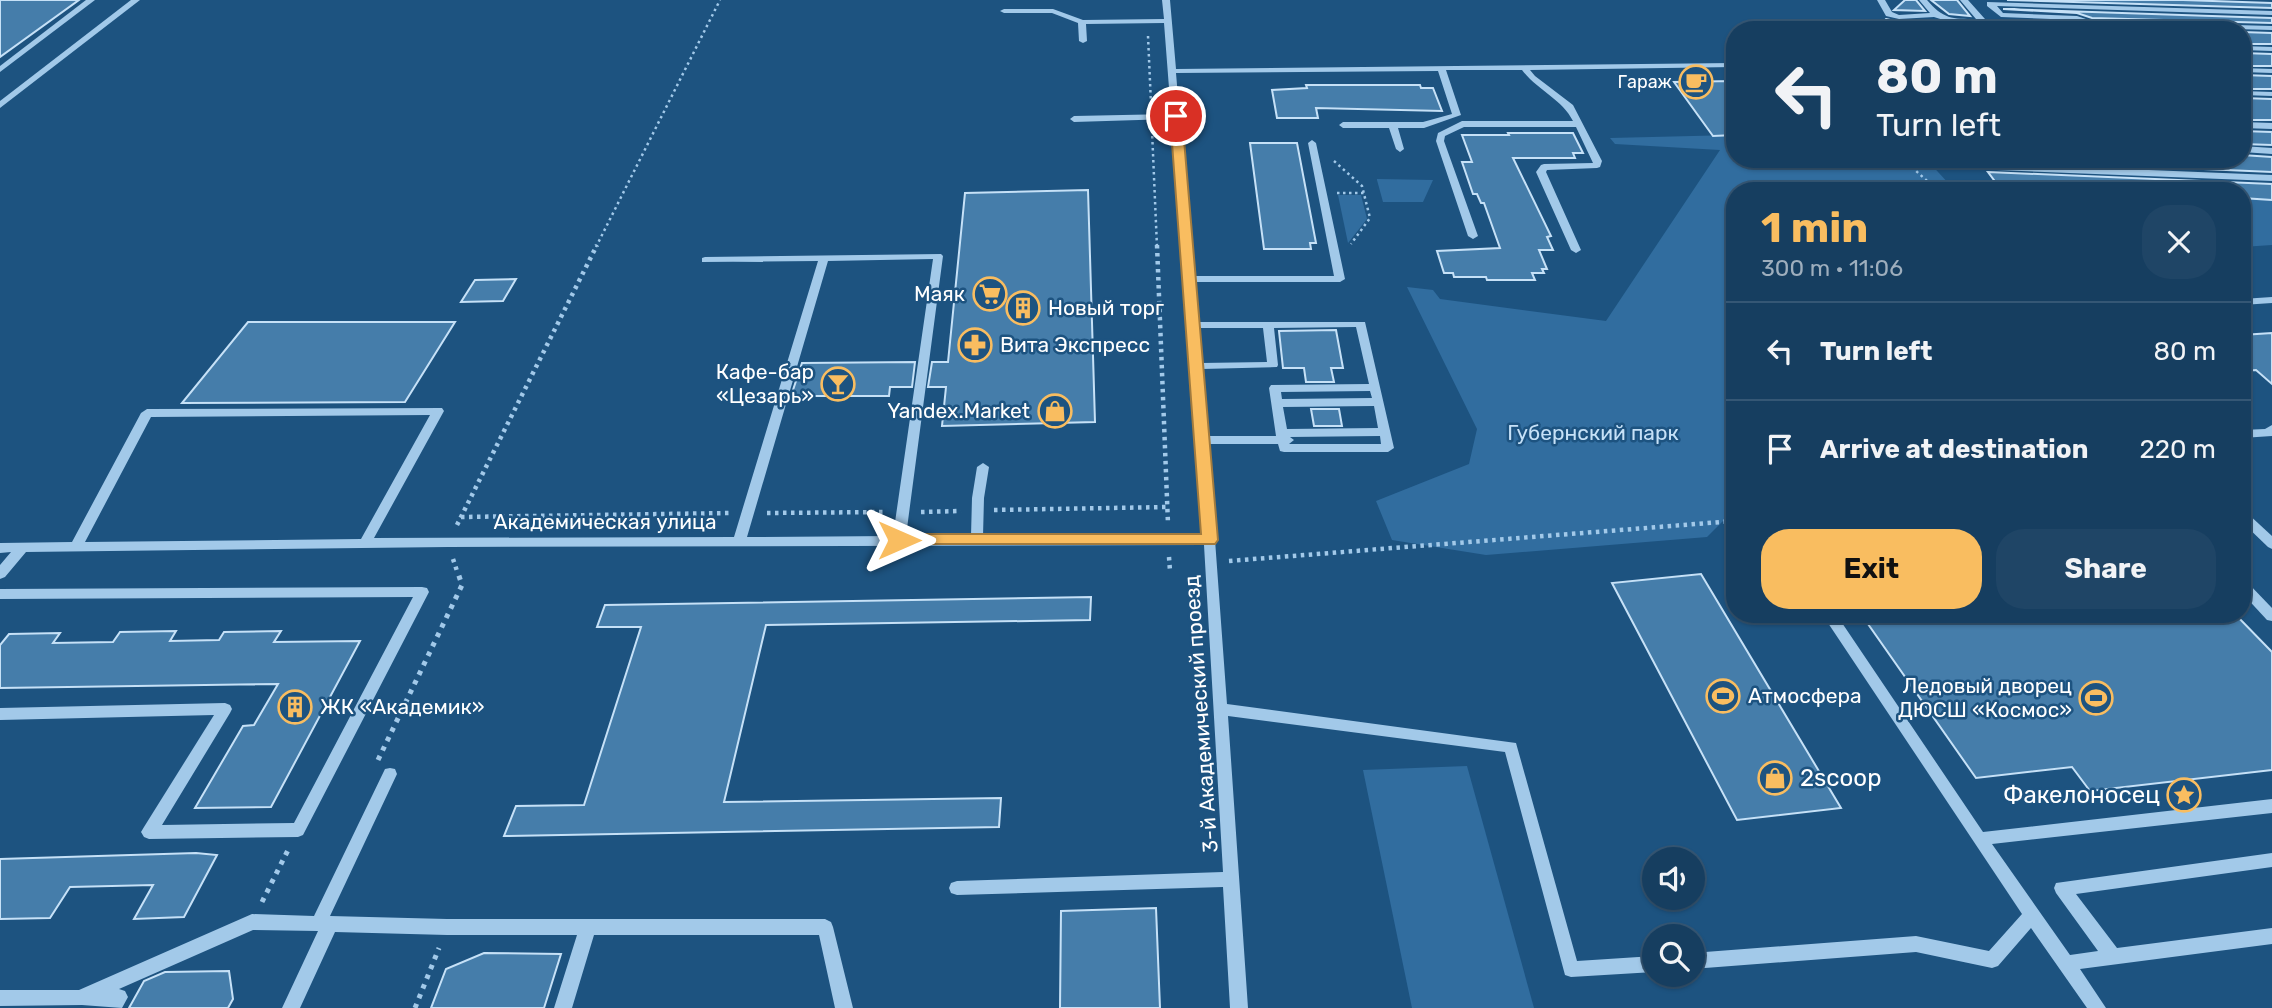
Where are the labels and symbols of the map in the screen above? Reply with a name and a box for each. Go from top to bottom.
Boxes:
cafe icon: Гараж [1677,63,1715,101]
place label: Гараж [1618,71,1672,93]
pin [1146,86,1206,146]
supermarket icon: Маяк [971,275,1009,313]
place label: Маяк [914,281,965,306]
building icon: Новый торг [1004,289,1042,327]
place label: Новый торг [1048,295,1164,320]
pharmacy icon: Вита Экспресс [956,326,994,364]
place label: Вита Экспресс [1000,332,1150,357]
place label: Кафе-бар «Цезарь» [716,359,814,408]
bar icon: Кафе-бар «Цезарь» [819,365,857,403]
shop icon: Yandex.Market [1036,392,1074,430]
place label: Yandex.Market [887,398,1030,423]
park label: Губернский парк [1507,420,1679,445]
position arrow [862,503,936,577]
street label: Академическая улица [493,509,717,534]
street label: 3-й Академический проезд [1178,574,1223,854]
place label: Ледовый дворец ДЮСШ «Космос» [1898,673,2072,722]
sports icon: Атмосфера [1704,677,1742,715]
sports icon: Ледовый дворец ДЮСШ «Космос» [2077,679,2115,717]
place label: Атмосфера [1748,683,1862,708]
building icon: ЖК «Академик» [276,688,314,726]
place label: ЖК «Академик» [320,694,485,719]
shop icon: 2scoop [1756,759,1794,797]
place label: 2scoop [1800,764,1881,792]
place icon: Факелоносец [2165,776,2203,814]
place label: Факелоносец [2003,781,2160,809]

